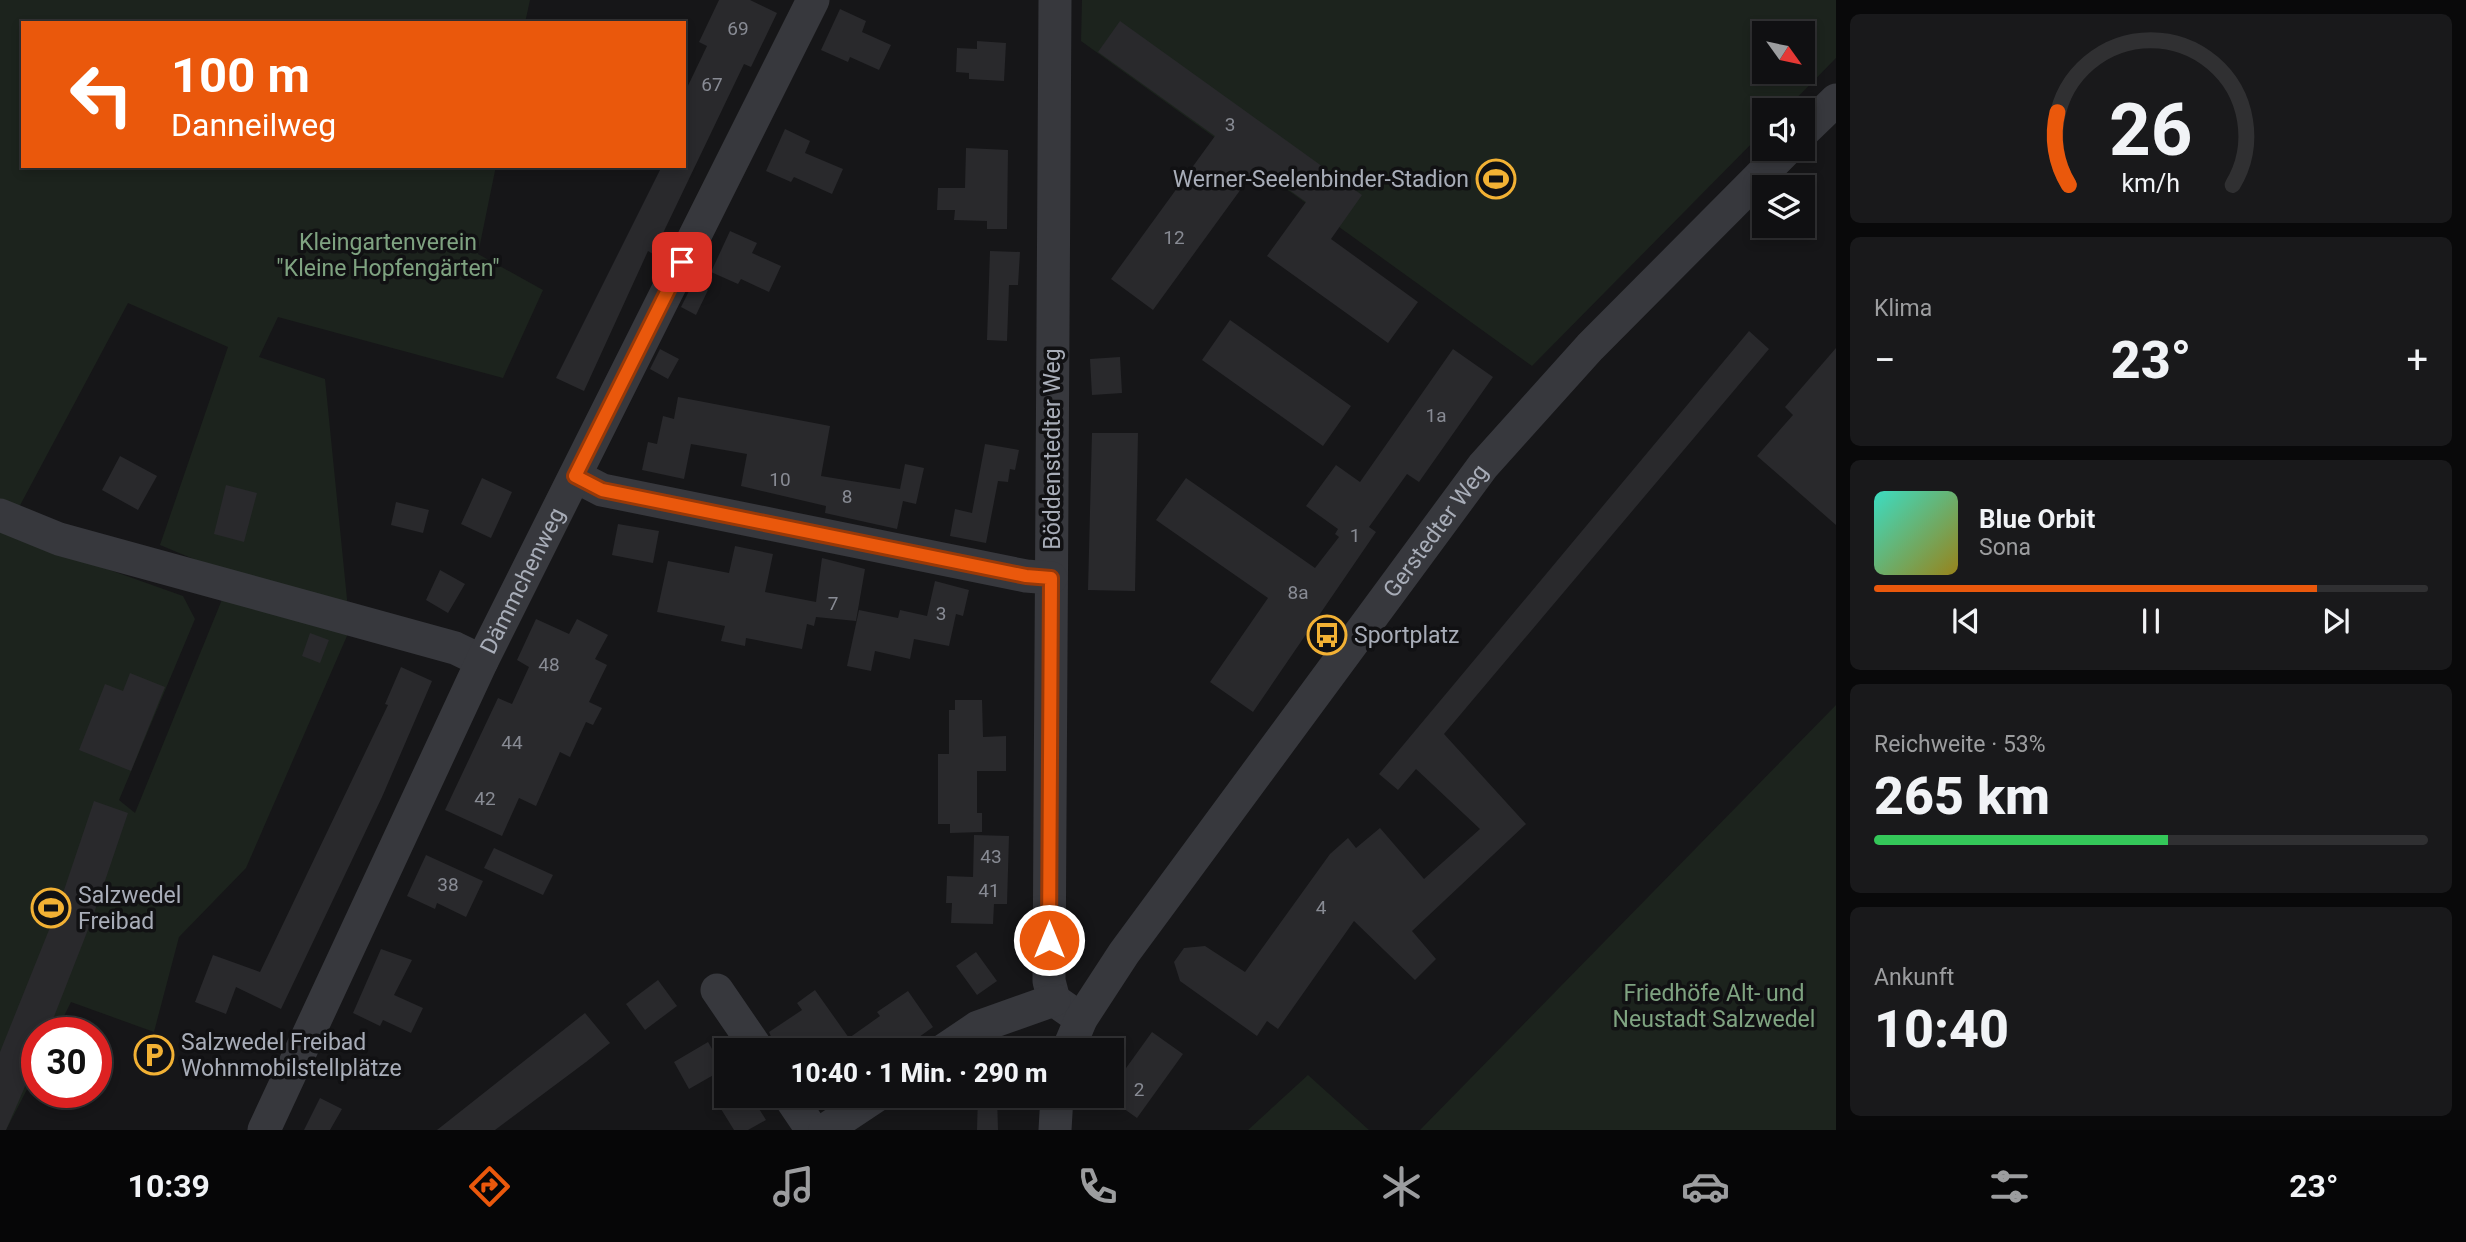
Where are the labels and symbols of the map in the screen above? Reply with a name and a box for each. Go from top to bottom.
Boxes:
house number: 69 [727,17,749,40]
north arrow [1752,21,1815,84]
house number: 67 [701,73,723,96]
house number: 3 [1225,113,1235,136]
sports icon: Werner-Seelenbinder-Stadion [1475,158,1517,200]
place label: Werner-Seelenbinder-Stadion [1173,166,1469,193]
house number: 12 [1163,226,1185,249]
park label: Kleingartenverein "Kleine Hopfengärten" [276,229,500,282]
pin [652,232,712,292]
street label: Böddenstedter Weg [1039,348,1066,550]
house number: 1a [1425,404,1447,427]
street label: Gerstedter Weg [1378,459,1494,603]
house number: 10 [769,468,791,491]
house number: 8 [842,485,852,508]
street label: Dämmchenweg [475,503,571,658]
house number: 1 [1350,524,1360,547]
house number: 8a [1287,581,1309,604]
house number: 7 [828,592,838,615]
house number: 3 [936,602,946,625]
bus stop icon: Sportplatz [1306,614,1348,656]
place label: Sportplatz [1354,622,1460,649]
house number: 48 [538,653,560,676]
house number: 44 [501,731,523,754]
house number: 42 [474,787,496,810]
house number: 43 [980,845,1002,868]
house number: 38 [437,873,459,896]
house number: 41 [978,879,1000,902]
place label: Salzwedel Freibad [78,882,181,935]
sports icon: Salzwedel Freibad [30,887,72,929]
house number: 4 [1316,896,1327,919]
position arrow [1012,903,1086,977]
park label: Friedhöfe Alt- und Neustadt Salzwedel [1613,980,1815,1033]
speed limit sign: 30 [21,1017,112,1108]
place label: Salzwedel Freibad Wohnmobilstellplätze [181,1029,402,1082]
parking icon: Salzwedel Freibad Wohnmobilstellplätze [133,1034,175,1076]
house number: 2 [1134,1078,1144,1101]

